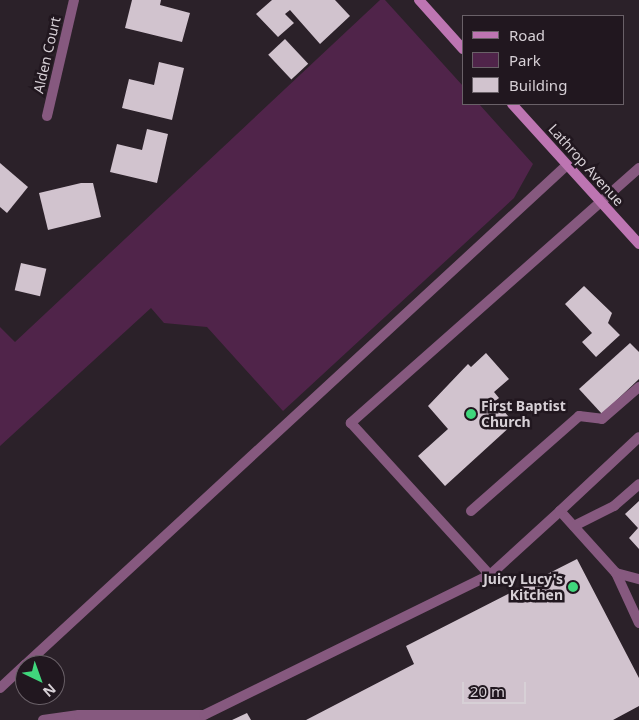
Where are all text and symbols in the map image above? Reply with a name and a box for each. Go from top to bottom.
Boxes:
street label: Alden Court [30,15,64,95]
legend [462,15,624,105]
text: Road [509,25,545,45]
text: Park [509,50,541,70]
text: Building [509,75,567,95]
street label: Lathrop Avenue [545,121,627,209]
place label: First Baptist Church [481,398,566,431]
marker: First Baptist Church [465,408,477,420]
place label: Juicy Lucy's Kitchen [483,571,563,604]
marker: Juicy Lucy's Kitchen [567,581,579,593]
north arrow [15,655,65,705]
scale bar [464,672,528,704]
text: N [39,680,60,702]
text: 20 m [470,681,505,701]

